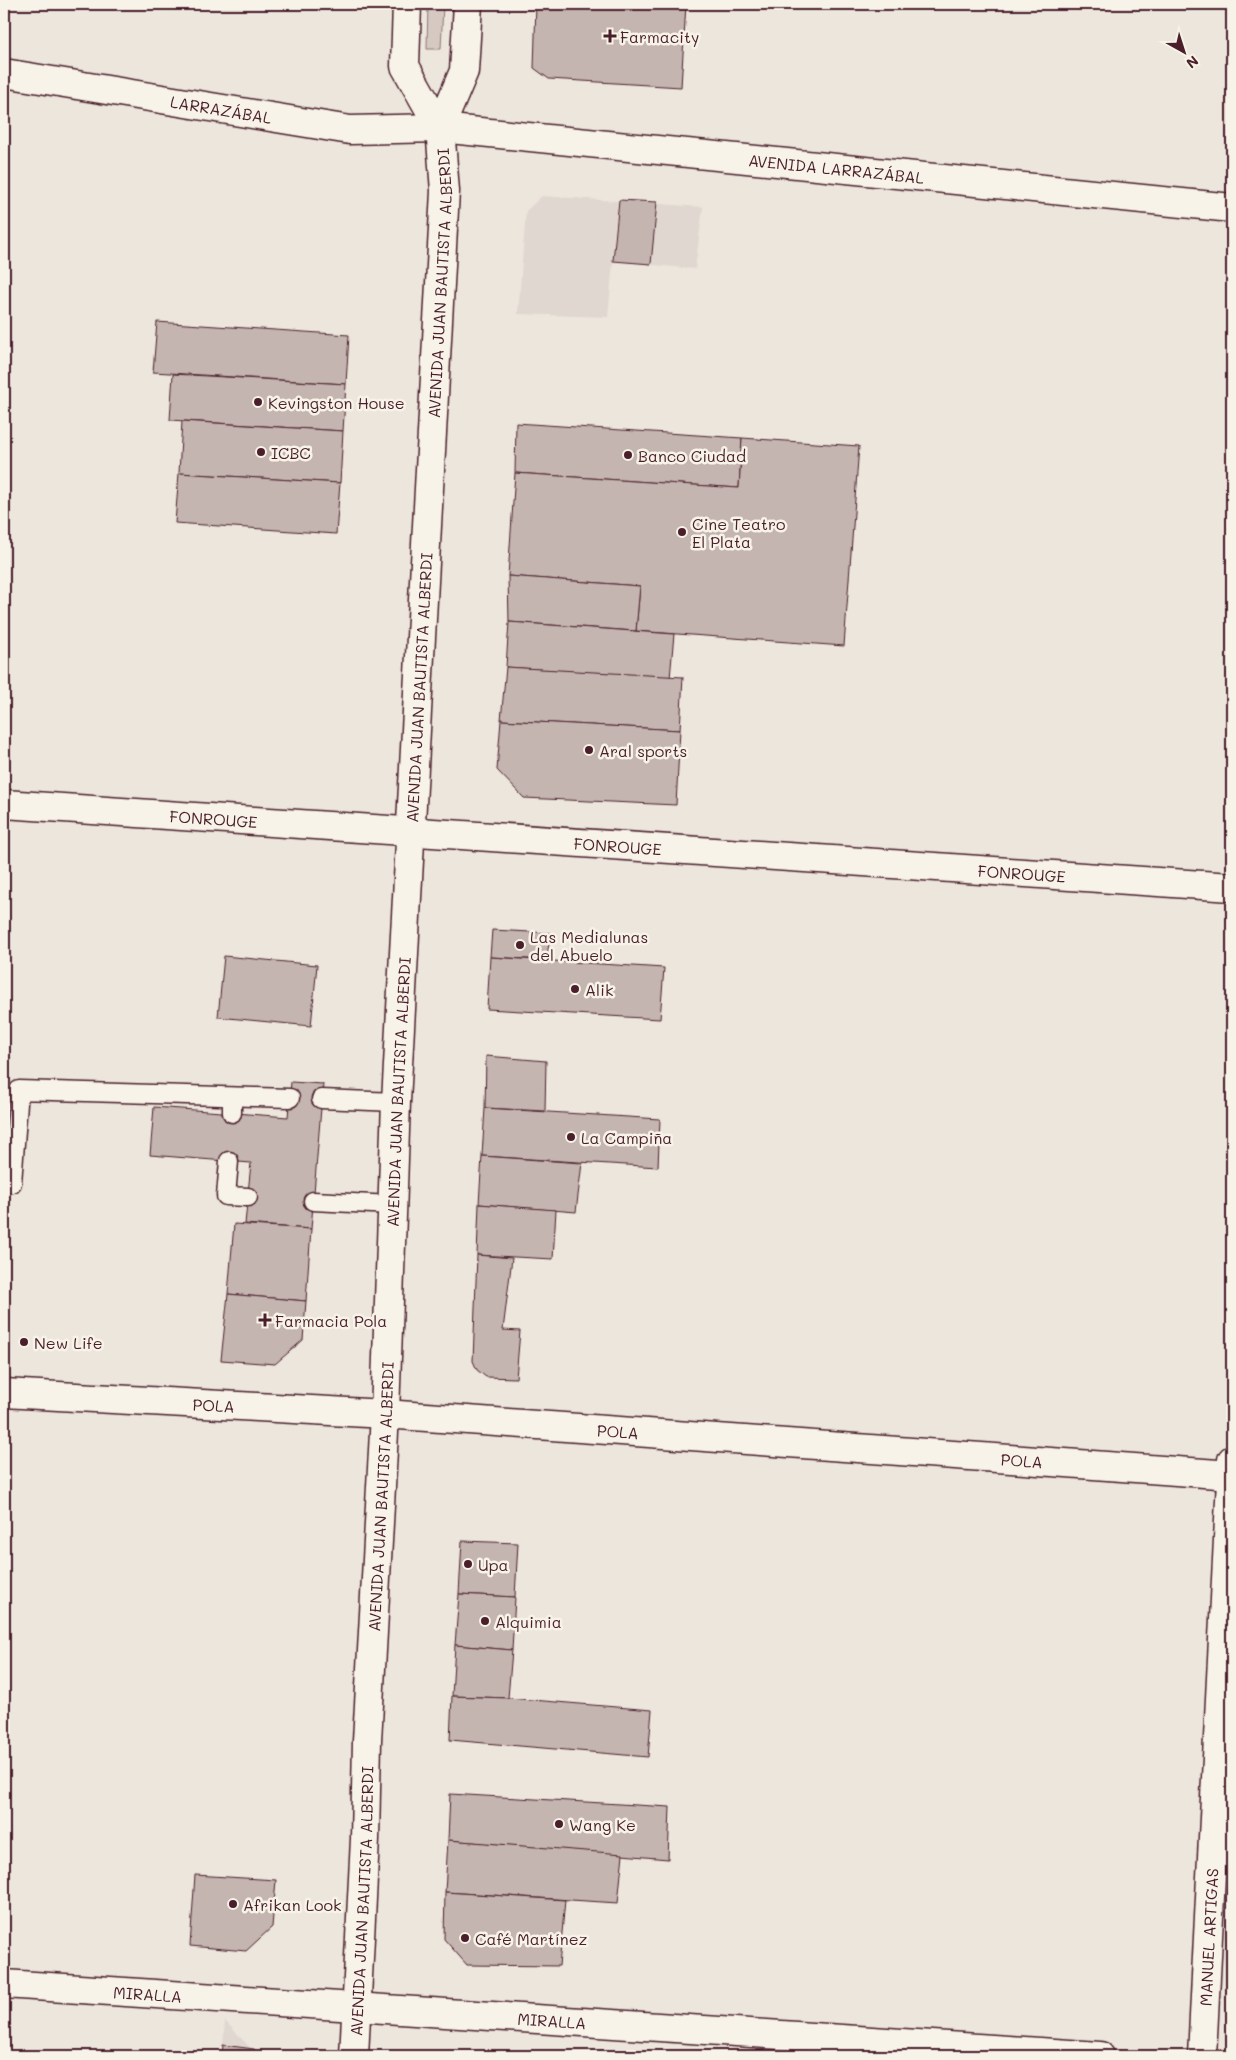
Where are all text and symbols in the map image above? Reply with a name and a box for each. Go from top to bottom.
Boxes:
place label: Farmacity [620,26,699,47]
north arrow [1158,28,1208,78]
marker: Farmacity [604,30,616,42]
text: N [1182,52,1203,73]
street label: LARRAZÁBAL [169,90,274,128]
street label: AVENIDA JUAN BAUTISTA ALBERDI [422,147,456,419]
street label: AVENIDA LARRAZÁBAL [747,149,926,187]
place label: Kevingston House [268,392,405,413]
marker: Kevingston House [252,396,264,408]
place label: ICBC [271,442,311,463]
place label: Banco Ciudad [638,445,746,466]
marker: ICBC [255,446,267,458]
marker: Banco Ciudad [622,449,634,461]
place label: Cine Teatro El Plata [692,513,786,552]
marker: Cine Teatro El Plata [676,526,688,538]
street label: AVENIDA JUAN BAUTISTA ALBERDI [401,552,436,823]
place label: Aral sports [599,740,687,761]
marker: Aral sports [583,744,595,756]
street label: FONROUGE [169,805,258,832]
street label: FONROUGE [573,832,662,859]
street label: FONROUGE [977,859,1066,886]
place label: Las Medialunas del Abuelo [530,926,648,965]
marker: Las Medialunas del Abuelo [514,939,526,951]
street label: AVENIDA JUAN BAUTISTA ALBERDI [381,956,414,1227]
place label: Alik [585,979,613,1000]
marker: Alik [569,983,581,995]
place label: La Campiña [581,1127,672,1148]
marker: La Campiña [565,1131,577,1143]
place label: Farmacia Pola [275,1310,387,1331]
marker: Farmacia Pola [259,1314,271,1326]
place label: New Life [34,1332,103,1353]
marker: New Life [18,1336,30,1348]
street label: AVENIDA JUAN BAUTISTA ALBERDI [363,1361,397,1632]
street label: POLA [192,1393,235,1416]
street label: POLA [596,1419,640,1443]
street label: POLA [1000,1448,1043,1472]
place label: Upa [478,1554,509,1575]
marker: Upa [462,1558,474,1570]
place label: Alquimia [495,1611,562,1632]
marker: Alquimia [479,1615,491,1627]
street label: AVENIDA JUAN BAUTISTA ALBERDI [345,1766,377,2037]
place label: Wang Ke [569,1814,636,1835]
marker: Wang Ke [553,1818,565,1830]
street label: MANUEL ARTIGAS [1194,1868,1222,2007]
place label: Afrikan Look [243,1894,342,1915]
marker: Afrikan Look [227,1898,239,1910]
place label: Café Martínez [475,1928,588,1949]
marker: Café Martínez [459,1932,471,1944]
street label: MIRALLA [113,1981,183,2006]
street label: MIRALLA [517,2007,587,2033]

